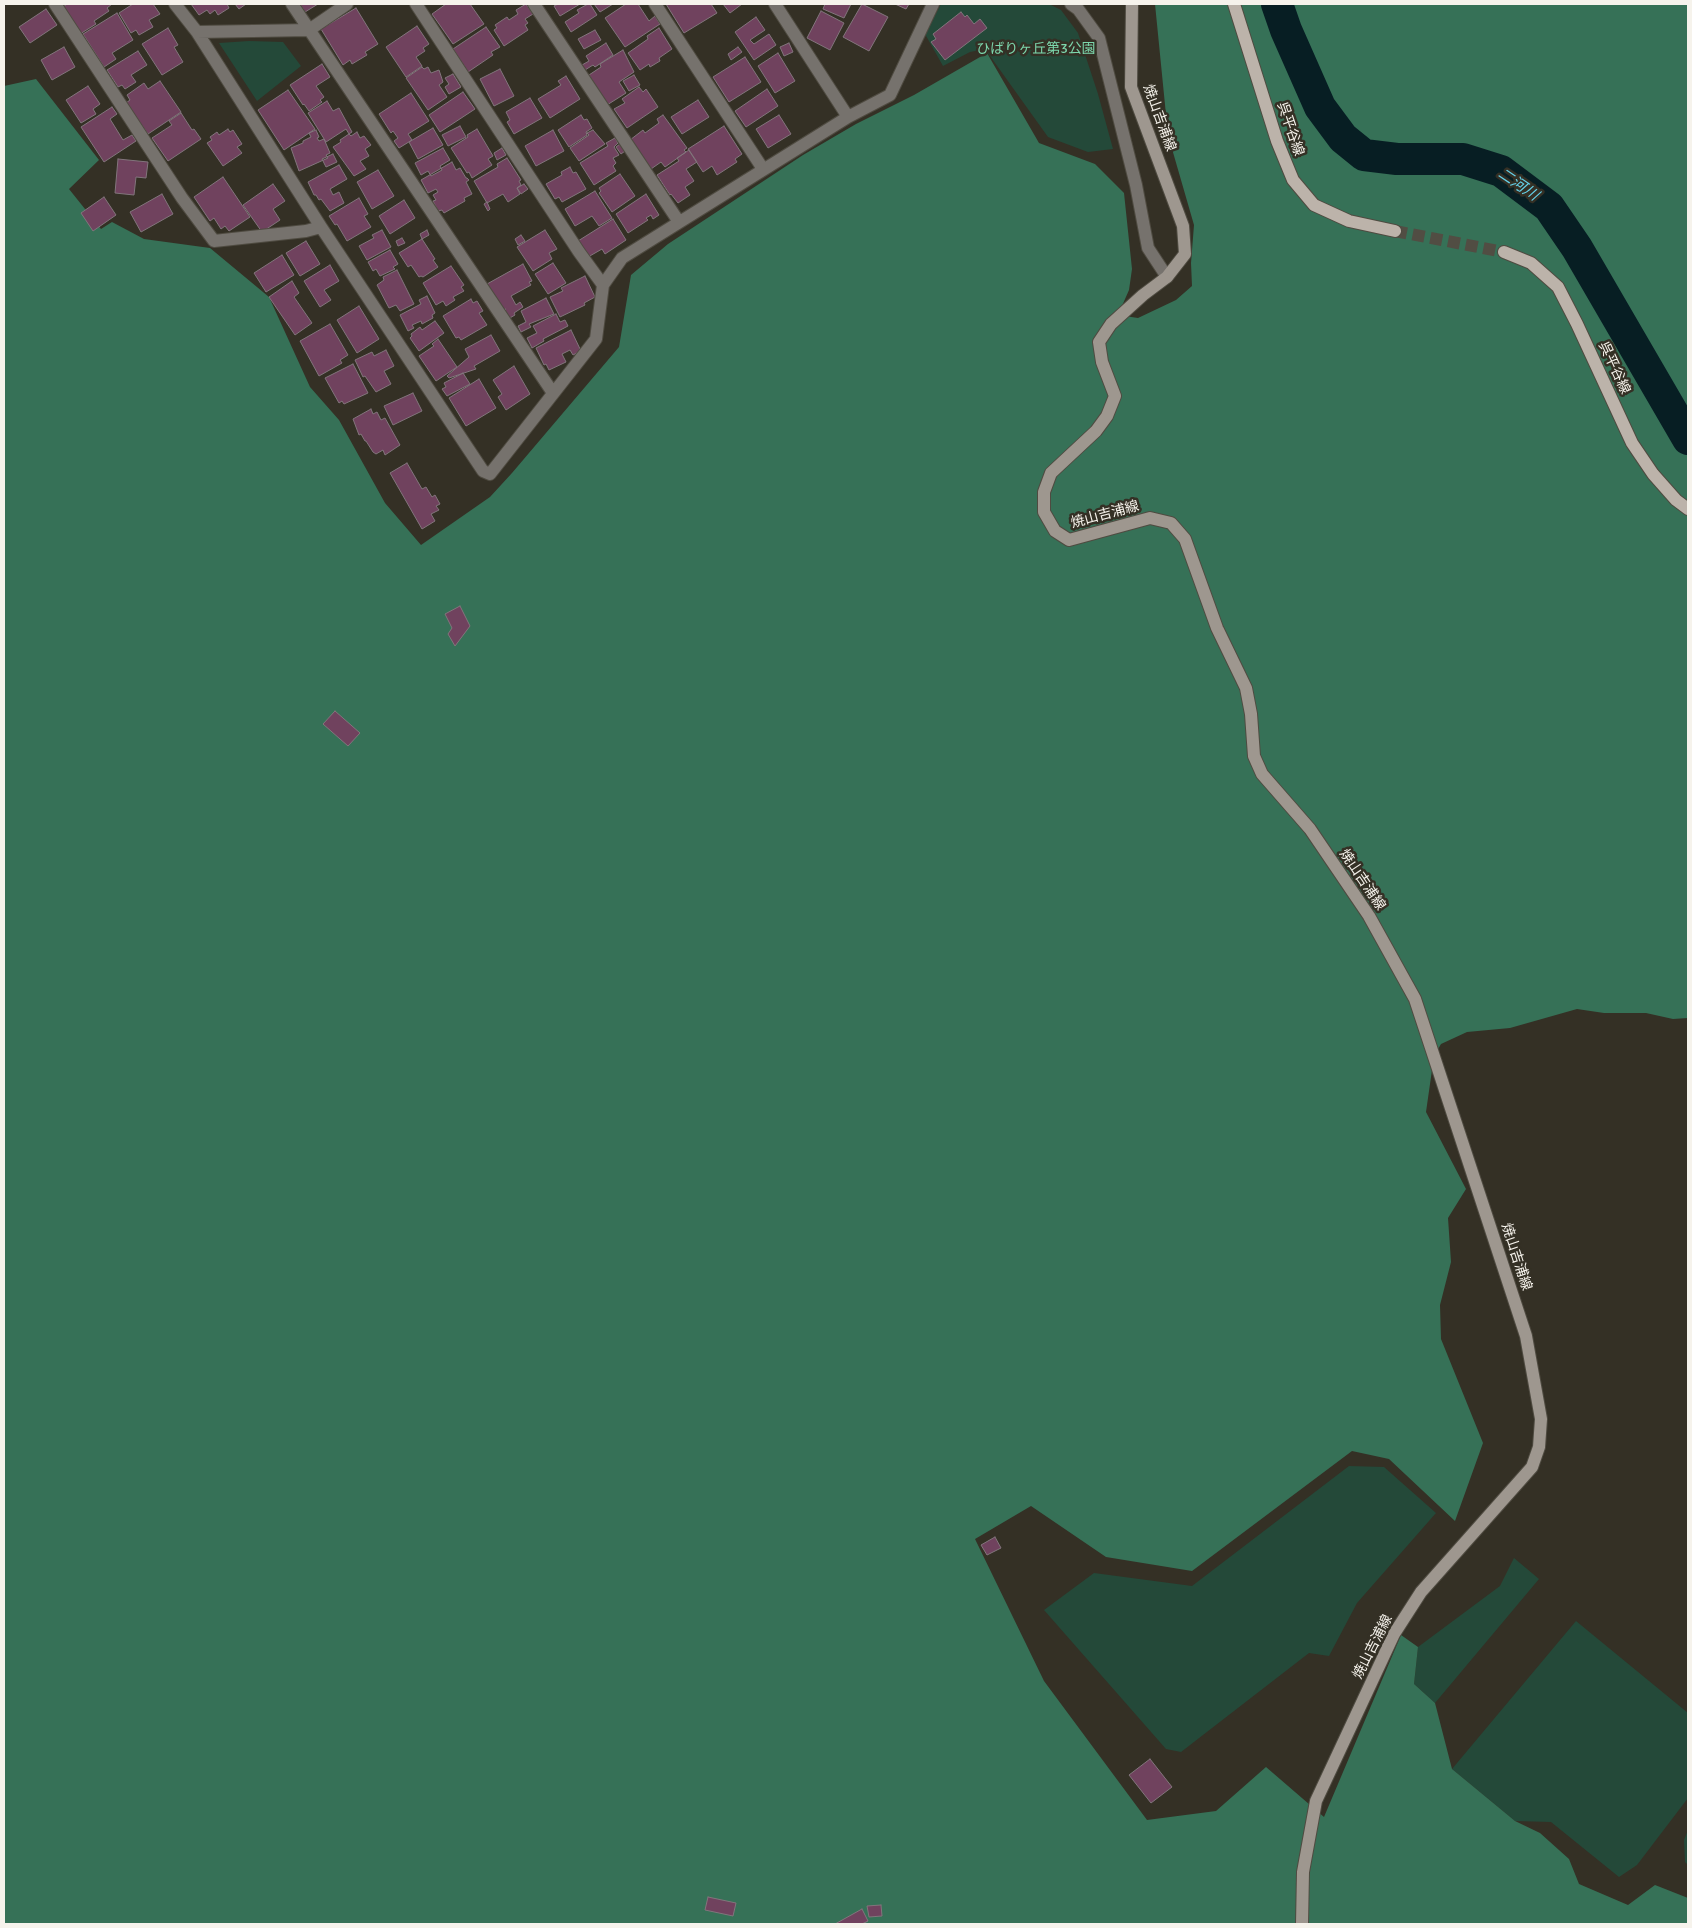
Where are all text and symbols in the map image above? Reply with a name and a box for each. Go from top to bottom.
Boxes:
park label: ひばりヶ丘第3公園 [976,41,1096,57]
street label: 焼山吉浦線 [1139,82,1179,154]
street label: 呉平谷線 [1273,100,1307,158]
water label: 二河川 [1494,165,1542,205]
street label: 呉平谷線 [1595,339,1633,397]
street label: 焼山吉浦線 [1069,498,1141,532]
street label: 焼山吉浦線 [1335,846,1389,914]
street label: 焼山吉浦線 [1497,1221,1535,1293]
street label: 焼山吉浦線 [1350,1612,1396,1682]

